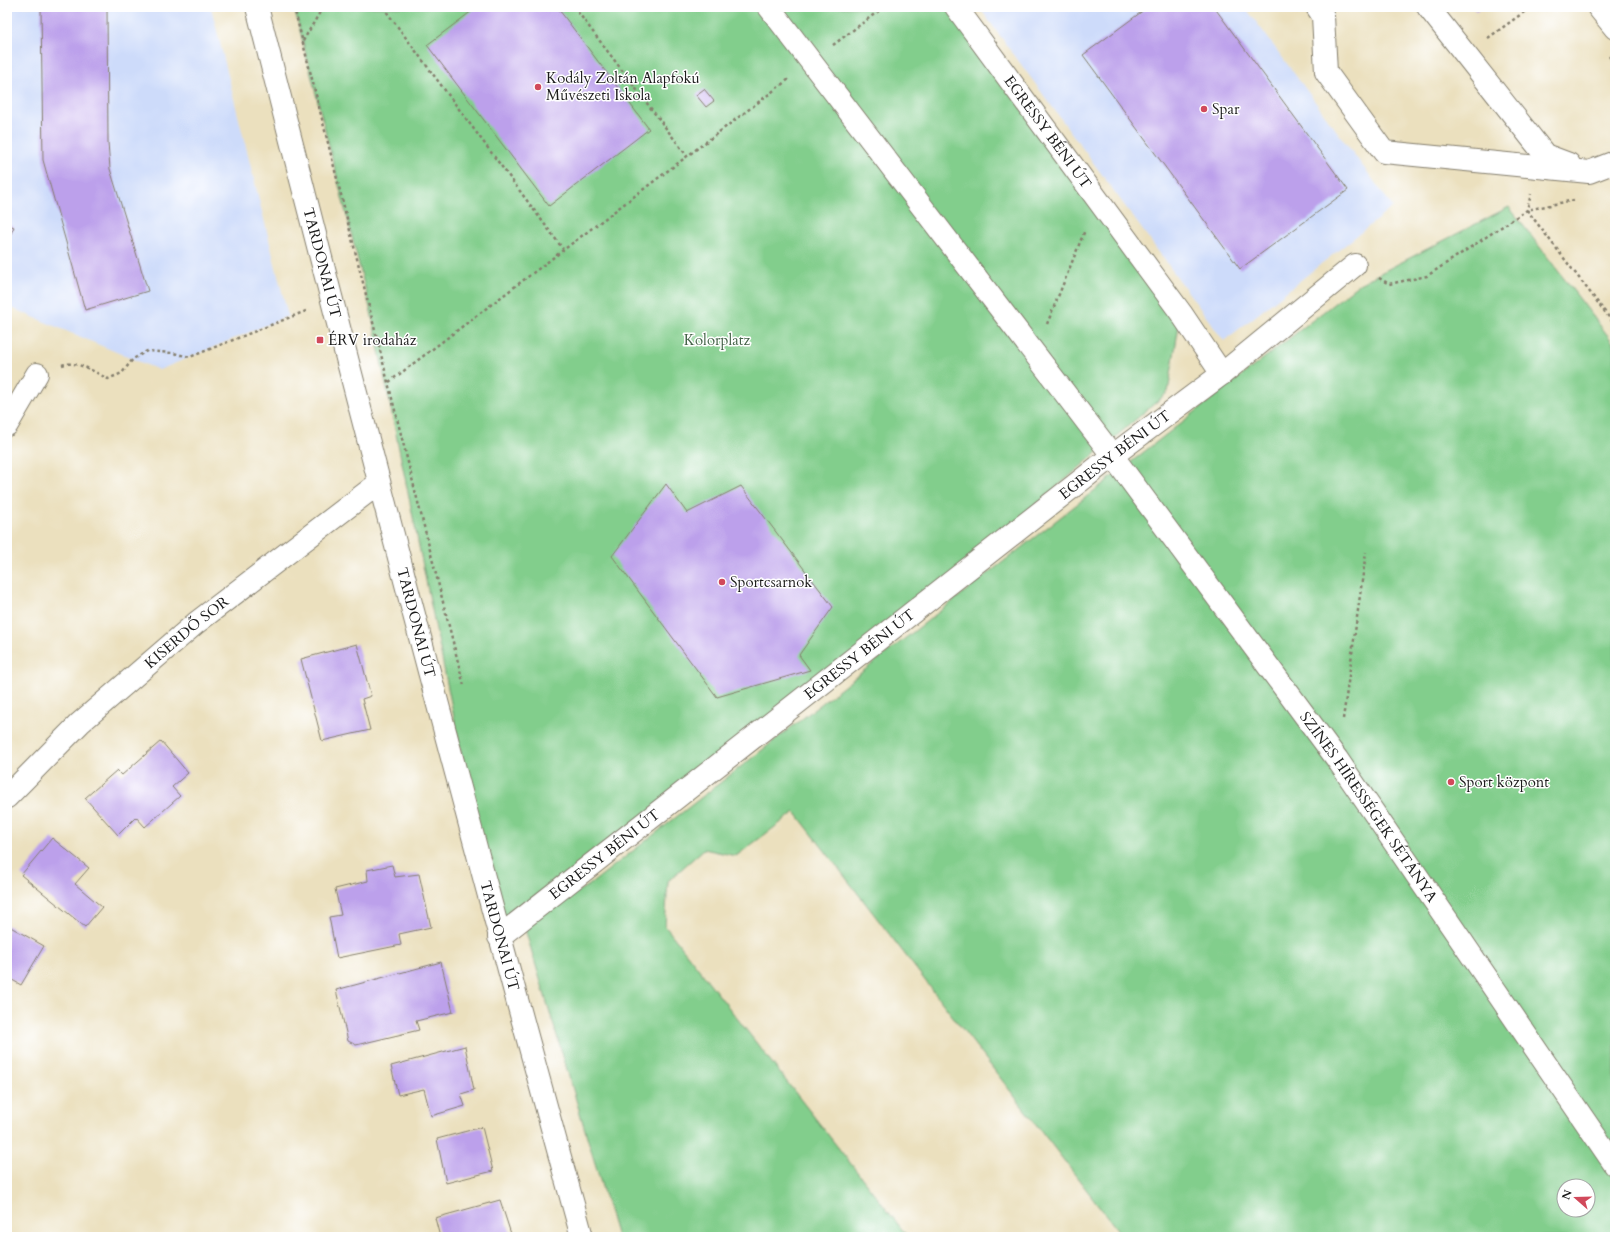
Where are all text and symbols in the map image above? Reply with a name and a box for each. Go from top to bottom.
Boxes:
place label: Kodály Zoltán Alapfokú Művészeti Iskola [546,68,700,105]
street label: EGRESSY BÉNI ÚT [1000,71,1096,192]
marker: Kodály Zoltán Alapfokú Művészeti Iskola [533,82,543,92]
place label: Spar [1212,99,1240,119]
marker: Spar [1199,104,1209,114]
street label: TARDONAI ÚT [299,206,346,320]
place label: ÉRV irodaház [328,330,417,350]
park label: Kolorplatz [684,330,750,350]
marker: ÉRV irodaház [315,335,325,345]
street label: EGRESSY BÉNI ÚT [1055,406,1175,504]
street label: TARDONAI ÚT [392,566,440,680]
place label: Sportcsarnok [730,572,812,592]
marker: Sportcsarnok [717,577,727,587]
street label: KISERDŐ SOR [140,591,233,673]
street label: EGRESSY BÉNI ÚT [800,605,919,704]
street label: SZÍNES HÍRESSÉGEK SÉTÁNYA [1295,708,1442,907]
place label: Sport központ [1459,772,1549,792]
marker: Sport központ [1446,777,1456,787]
street label: EGRESSY BÉNI ÚT [545,805,664,904]
street label: TARDONAI ÚT [475,879,524,993]
north arrow [1556,1178,1596,1218]
text: N [1558,1187,1576,1202]

